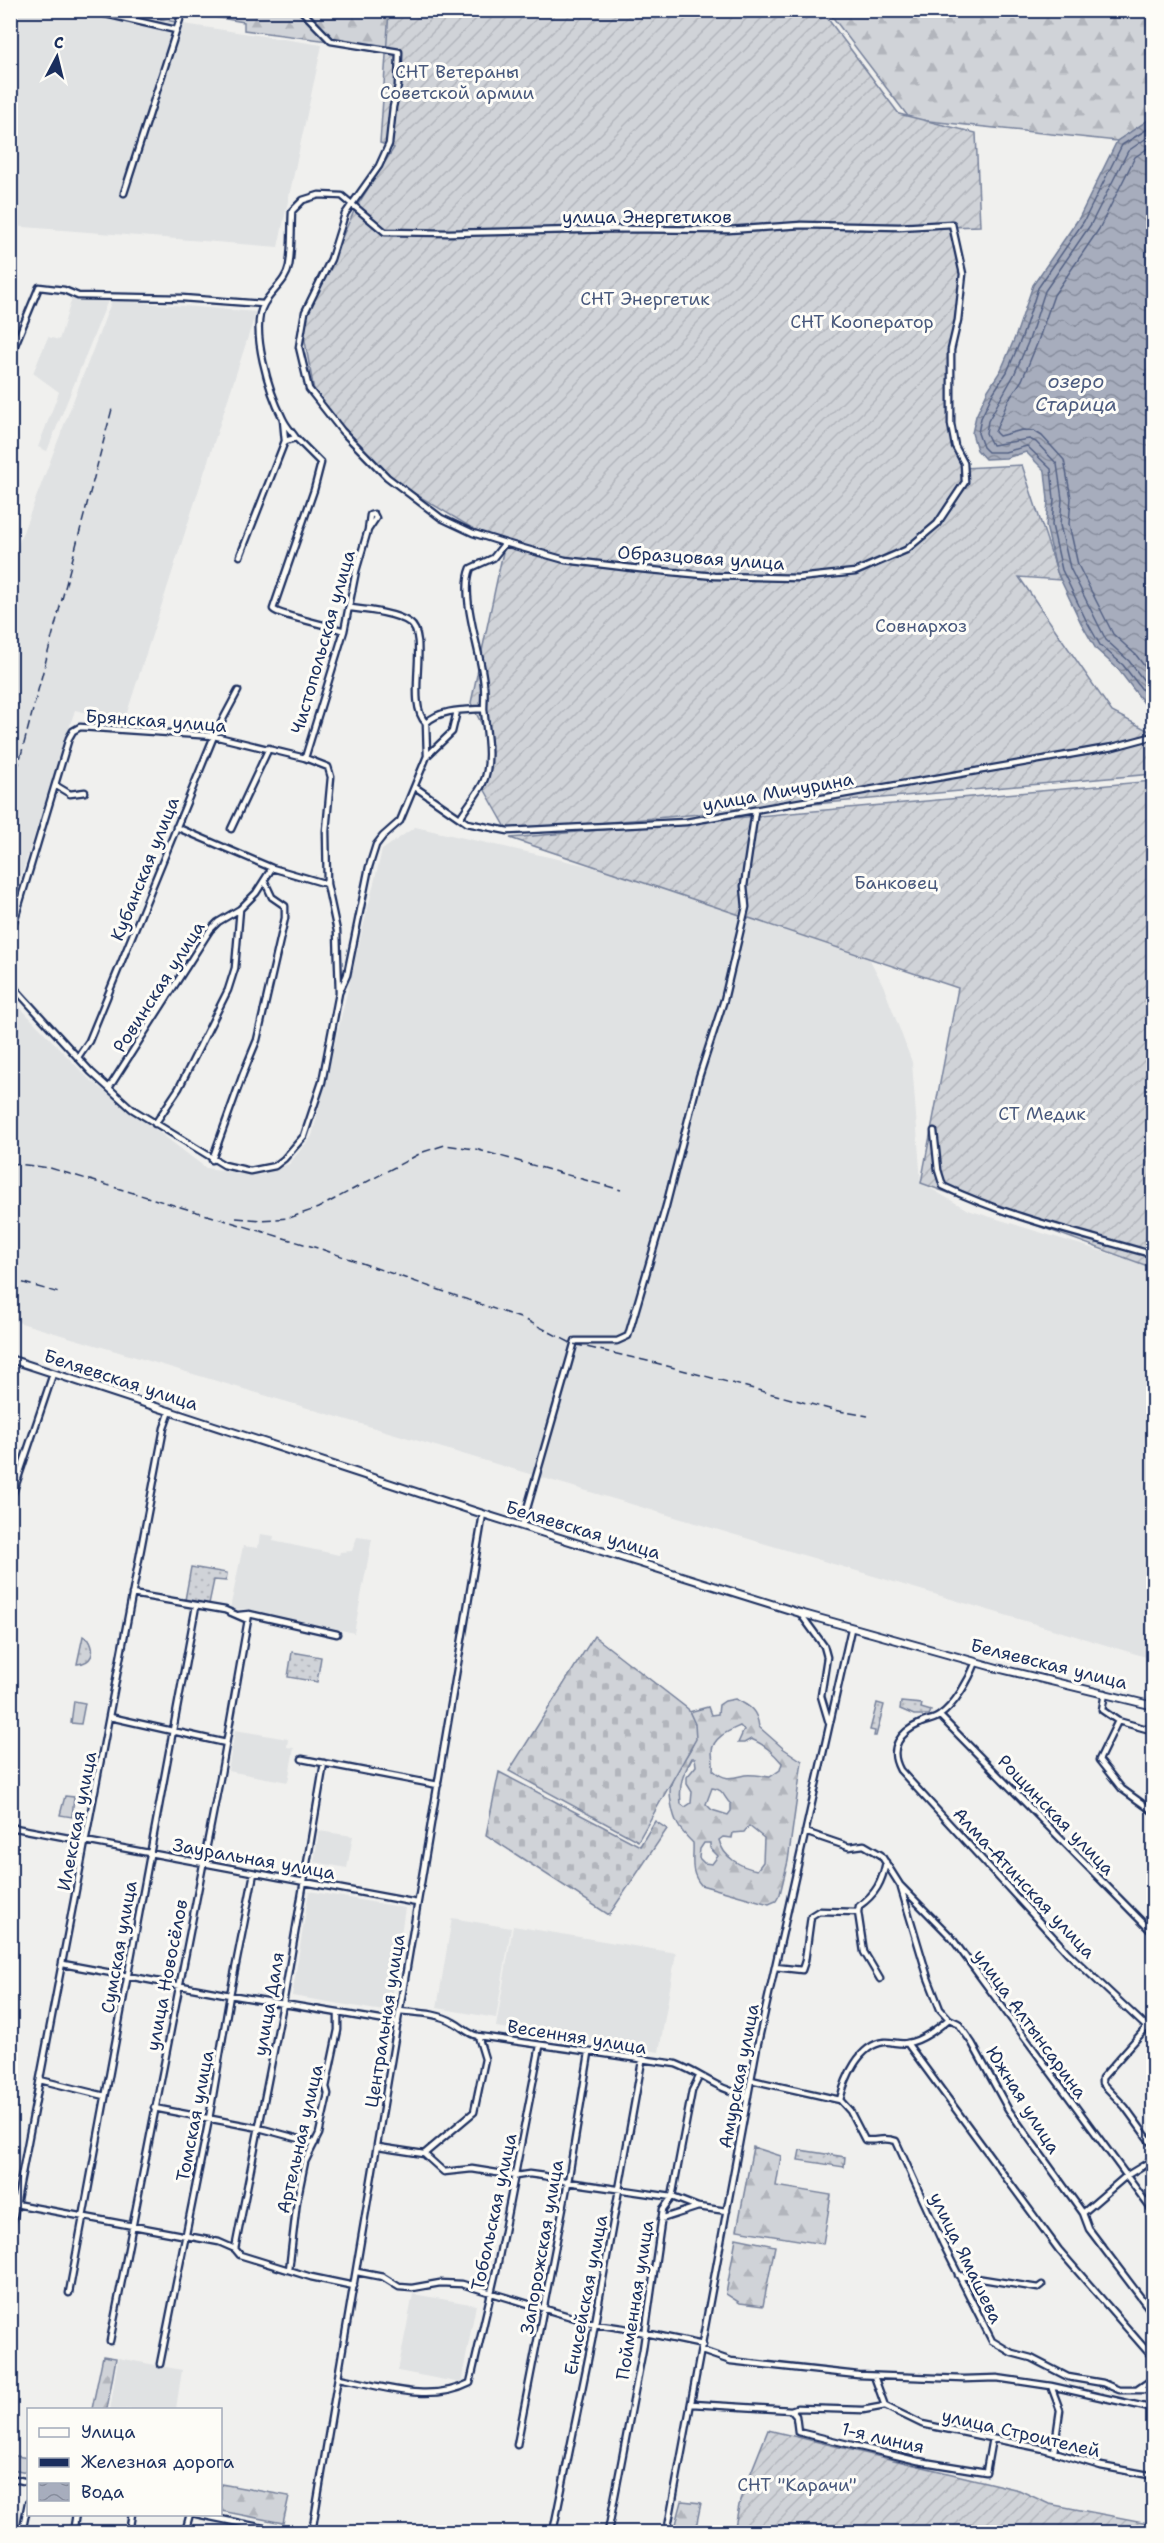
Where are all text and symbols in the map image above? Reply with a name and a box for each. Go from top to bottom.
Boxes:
north arrow [27,27,87,87]
text: С [53,32,65,54]
park label: СНТ Ветераны Советской армии [380,60,535,105]
street label: улица Энергетиков [562,205,732,229]
park label: СНТ Энергетик [580,287,710,311]
park label: СНТ Кооператор [790,310,934,334]
water label: озеро Старица [1035,368,1117,417]
street label: Образцовая улица [617,540,785,576]
street label: Чистопольская улица [285,547,361,737]
park label: Совнархоз [875,614,967,638]
street label: Брянская улица [84,704,228,738]
street label: улица Мичурина [701,767,855,817]
street label: Кубанская улица [105,793,185,945]
park label: Банковец [854,871,938,895]
street label: Ровинская улица [108,917,210,1057]
park label: СТ Медик [998,1102,1086,1126]
street label: Беляевская улица [41,1344,201,1416]
street label: Беляевская улица [503,1495,663,1565]
street label: Беляевская улица [968,1633,1130,1695]
street label: Илекская улица [52,1749,102,1893]
street label: Рощинская улица [992,1750,1120,1880]
street label: Алма-Атинская улица [948,1802,1100,1964]
street label: Зауральная улица [171,1833,337,1885]
street label: Сумская улица [96,1879,142,2015]
street label: улица Новосёлов [141,1897,193,2053]
street label: Центральная улица [359,1933,411,2109]
street label: улица Алтынсарина [968,1945,1092,2103]
street label: улица Даля [248,1950,290,2058]
street label: Амурская улица [713,2002,765,2150]
street label: Весенняя улица [506,2014,648,2060]
street label: Южная улица [980,2042,1066,2158]
street label: Томская улица [170,2048,220,2184]
street label: Артельная улица [271,2062,329,2216]
street label: Тобольская улица [466,2131,522,2293]
street label: Запорожская улица [515,2158,569,2336]
street label: улица Ямашева [924,2188,1008,2328]
street label: Енисейская улица [559,2213,613,2377]
street label: Пойменная улица [611,2219,659,2381]
street label: улица Строителей [939,2403,1103,2463]
legend [27,2408,222,2516]
street label: 1-я линия [839,2417,927,2459]
text: Улица [81,2420,135,2444]
text: Железная дорога [81,2450,234,2474]
park label: СНТ "Карачи" [737,2473,857,2497]
text: Вода [81,2480,124,2504]

